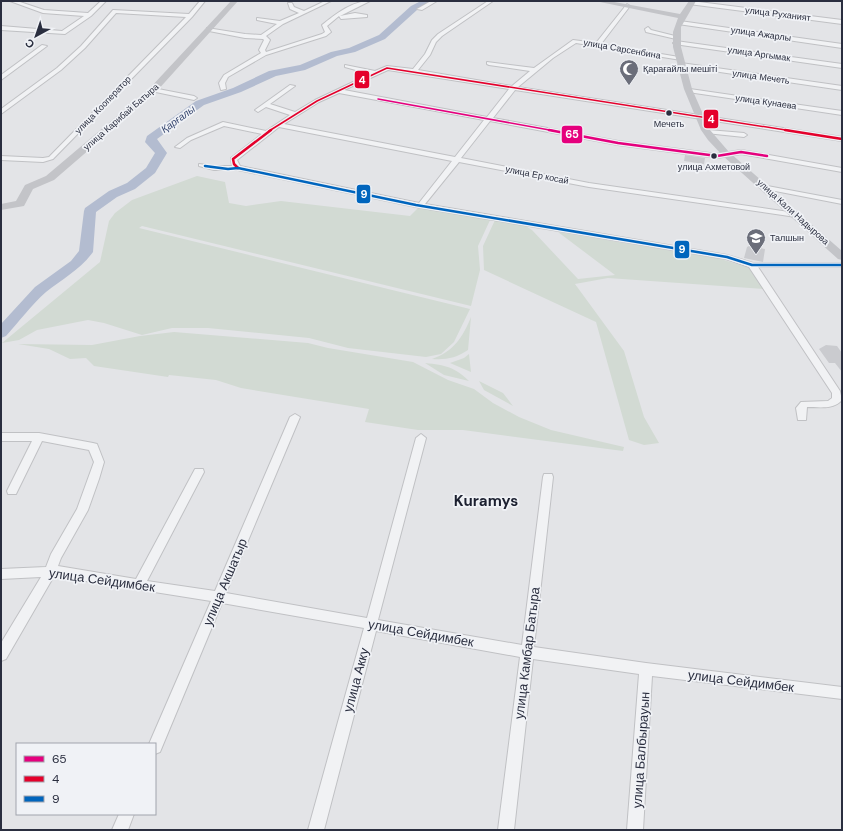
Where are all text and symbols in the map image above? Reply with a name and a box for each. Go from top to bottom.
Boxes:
street label: улица Руханият [744,4,812,24]
north arrow [16,16,56,56]
street label: улица Ажарлы [730,24,792,44]
text: С [22,36,37,52]
street label: улица Сарсенбина [582,36,662,62]
street label: улица Аргымак [727,44,791,64]
mosque icon: Қарағайлы мешіті [618,58,640,86]
place label: Қарағайлы мешіті [643,63,717,75]
street label: улица Мечеть [732,67,791,87]
line badge: 4 [354,70,370,89]
street label: улица Кооператор [72,73,134,137]
text: 4 [358,73,366,87]
street label: улица Карибай Батыра [81,81,161,153]
street label: улица Кунаева [735,92,797,112]
water label: Қарғалы [158,102,198,136]
marker: Мечеть [664,108,674,118]
line badge: 4 [703,109,719,129]
text: 4 [707,112,715,126]
place label: Мечеть [654,118,685,130]
line badge: 65 [561,125,583,144]
text: 65 [565,127,579,141]
marker: улица Ахметовой [709,151,719,161]
place label: улица Ахметовой [678,161,750,173]
street label: улица Ер косай [504,163,570,187]
street label: улица Кали Надырова [754,176,832,248]
line badge: 9 [356,184,371,204]
text: 9 [361,187,368,201]
school or university icon: Талшын [745,227,767,255]
place label: Талшын [770,232,804,244]
line badge: 9 [674,240,690,259]
text: 9 [679,242,686,256]
district label: Kuramys [454,491,518,511]
street label: улица Акшатыр [199,536,251,628]
street label: улица Сейдимбек [48,564,156,596]
street label: улица Камбар Батыра [510,585,544,720]
street label: улица Сейдимбек [367,615,475,651]
street label: улица Акку [339,645,373,714]
street label: улица Сейдимбек [687,666,795,696]
street label: улица Балбырауын [628,691,654,809]
legend [16,743,156,815]
text: 65 [52,751,67,767]
text: 4 [52,771,59,787]
text: 9 [52,791,60,807]

